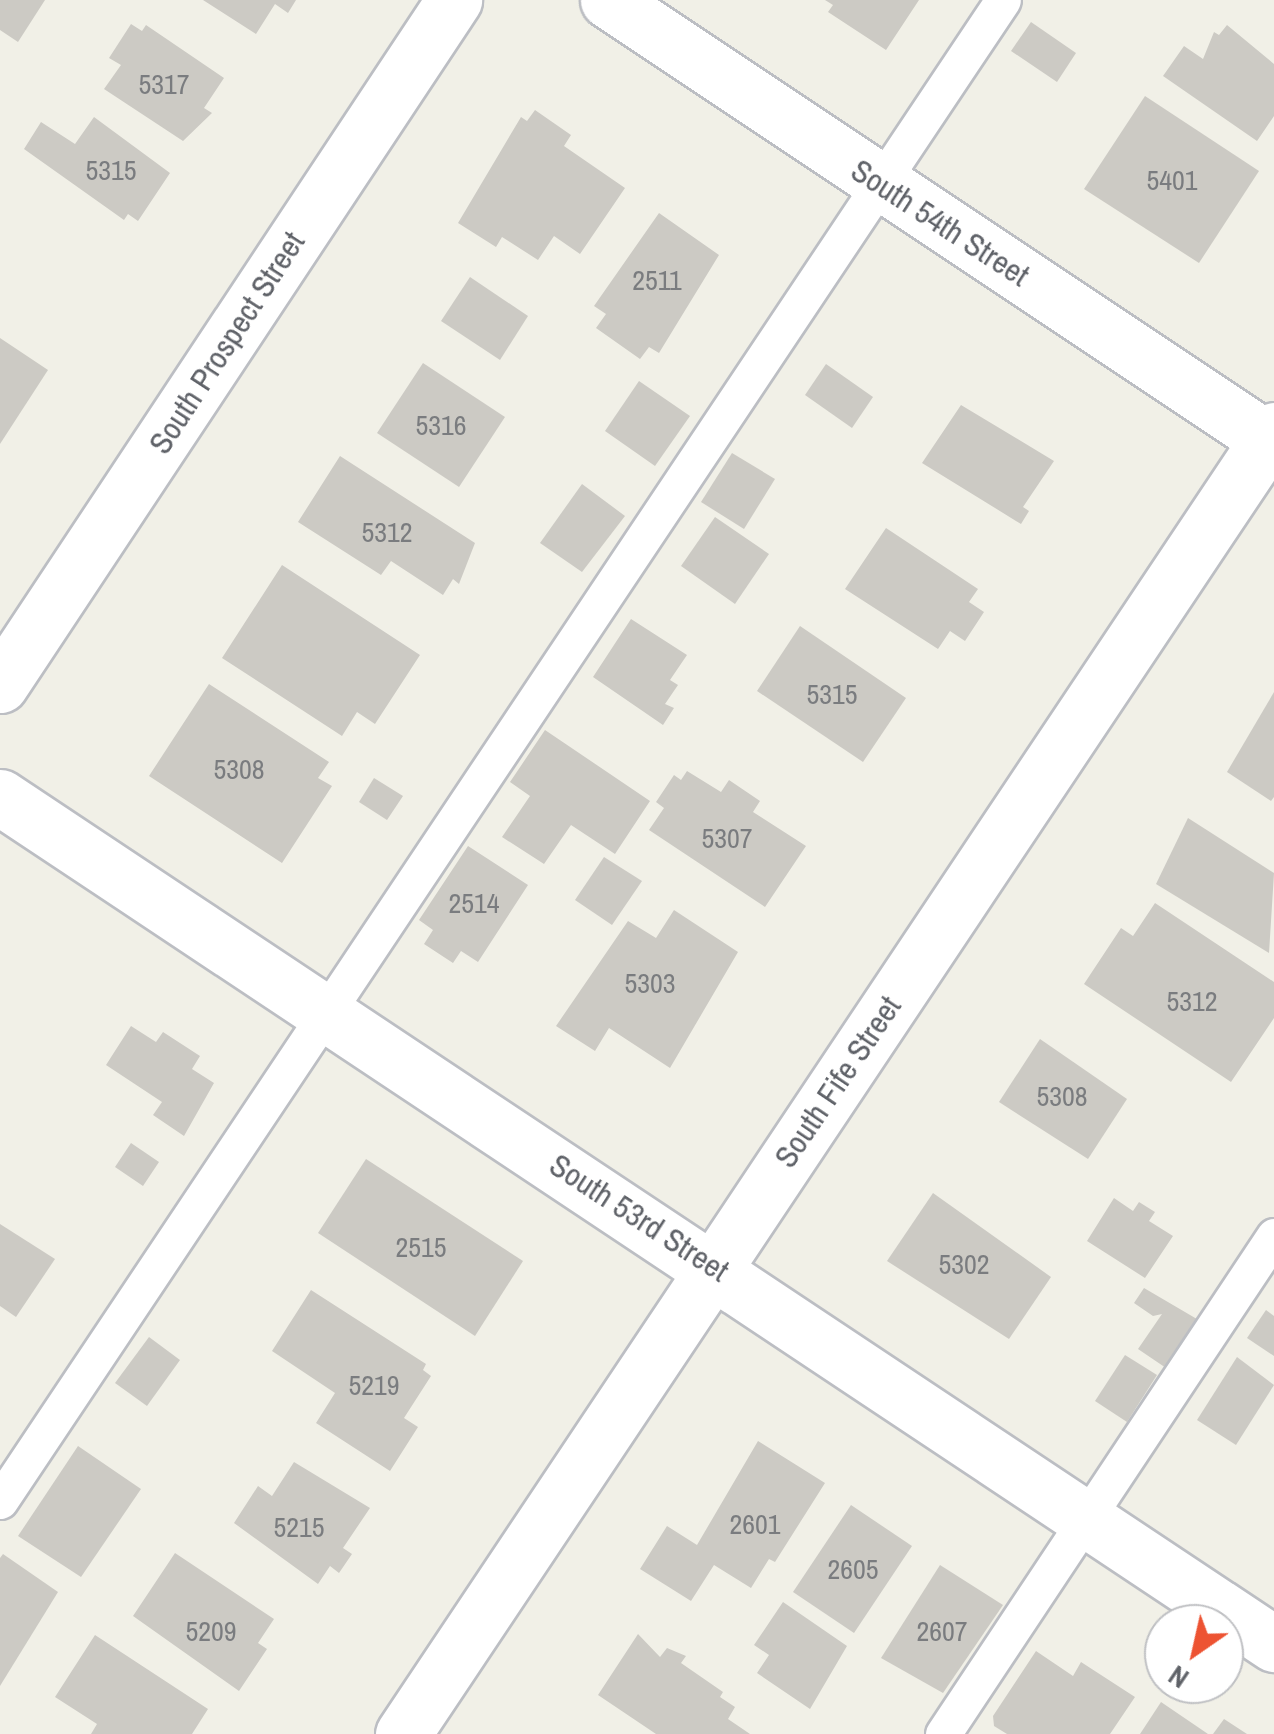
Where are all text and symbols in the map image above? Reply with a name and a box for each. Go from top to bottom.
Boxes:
house number: 5317 [138,67,190,101]
street label: South 54th Street [844,151,1036,295]
house number: 5315 [85,153,137,187]
house number: 5401 [1146,163,1198,197]
street label: South Prospect Street [141,225,313,461]
house number: 2511 [632,263,682,297]
house number: 5316 [415,408,467,442]
house number: 5312 [361,515,413,549]
house number: 5315 [806,677,858,711]
house number: 5308 [213,752,265,786]
house number: 5307 [701,821,753,855]
house number: 2514 [448,886,500,920]
house number: 5303 [624,966,676,1000]
house number: 5312 [1166,984,1218,1018]
street label: South Fife Street [767,989,909,1175]
house number: 5308 [1036,1079,1088,1113]
street label: South 53rd Street [542,1146,736,1290]
house number: 2515 [395,1230,447,1264]
house number: 5302 [938,1247,990,1281]
house number: 5219 [348,1368,400,1402]
house number: 2601 [729,1507,781,1541]
house number: 5215 [273,1510,325,1544]
house number: 2605 [827,1552,879,1586]
north arrow [1144,1604,1244,1704]
house number: 5209 [185,1614,237,1648]
house number: 2607 [916,1614,968,1648]
text: N [1161,1657,1196,1698]

